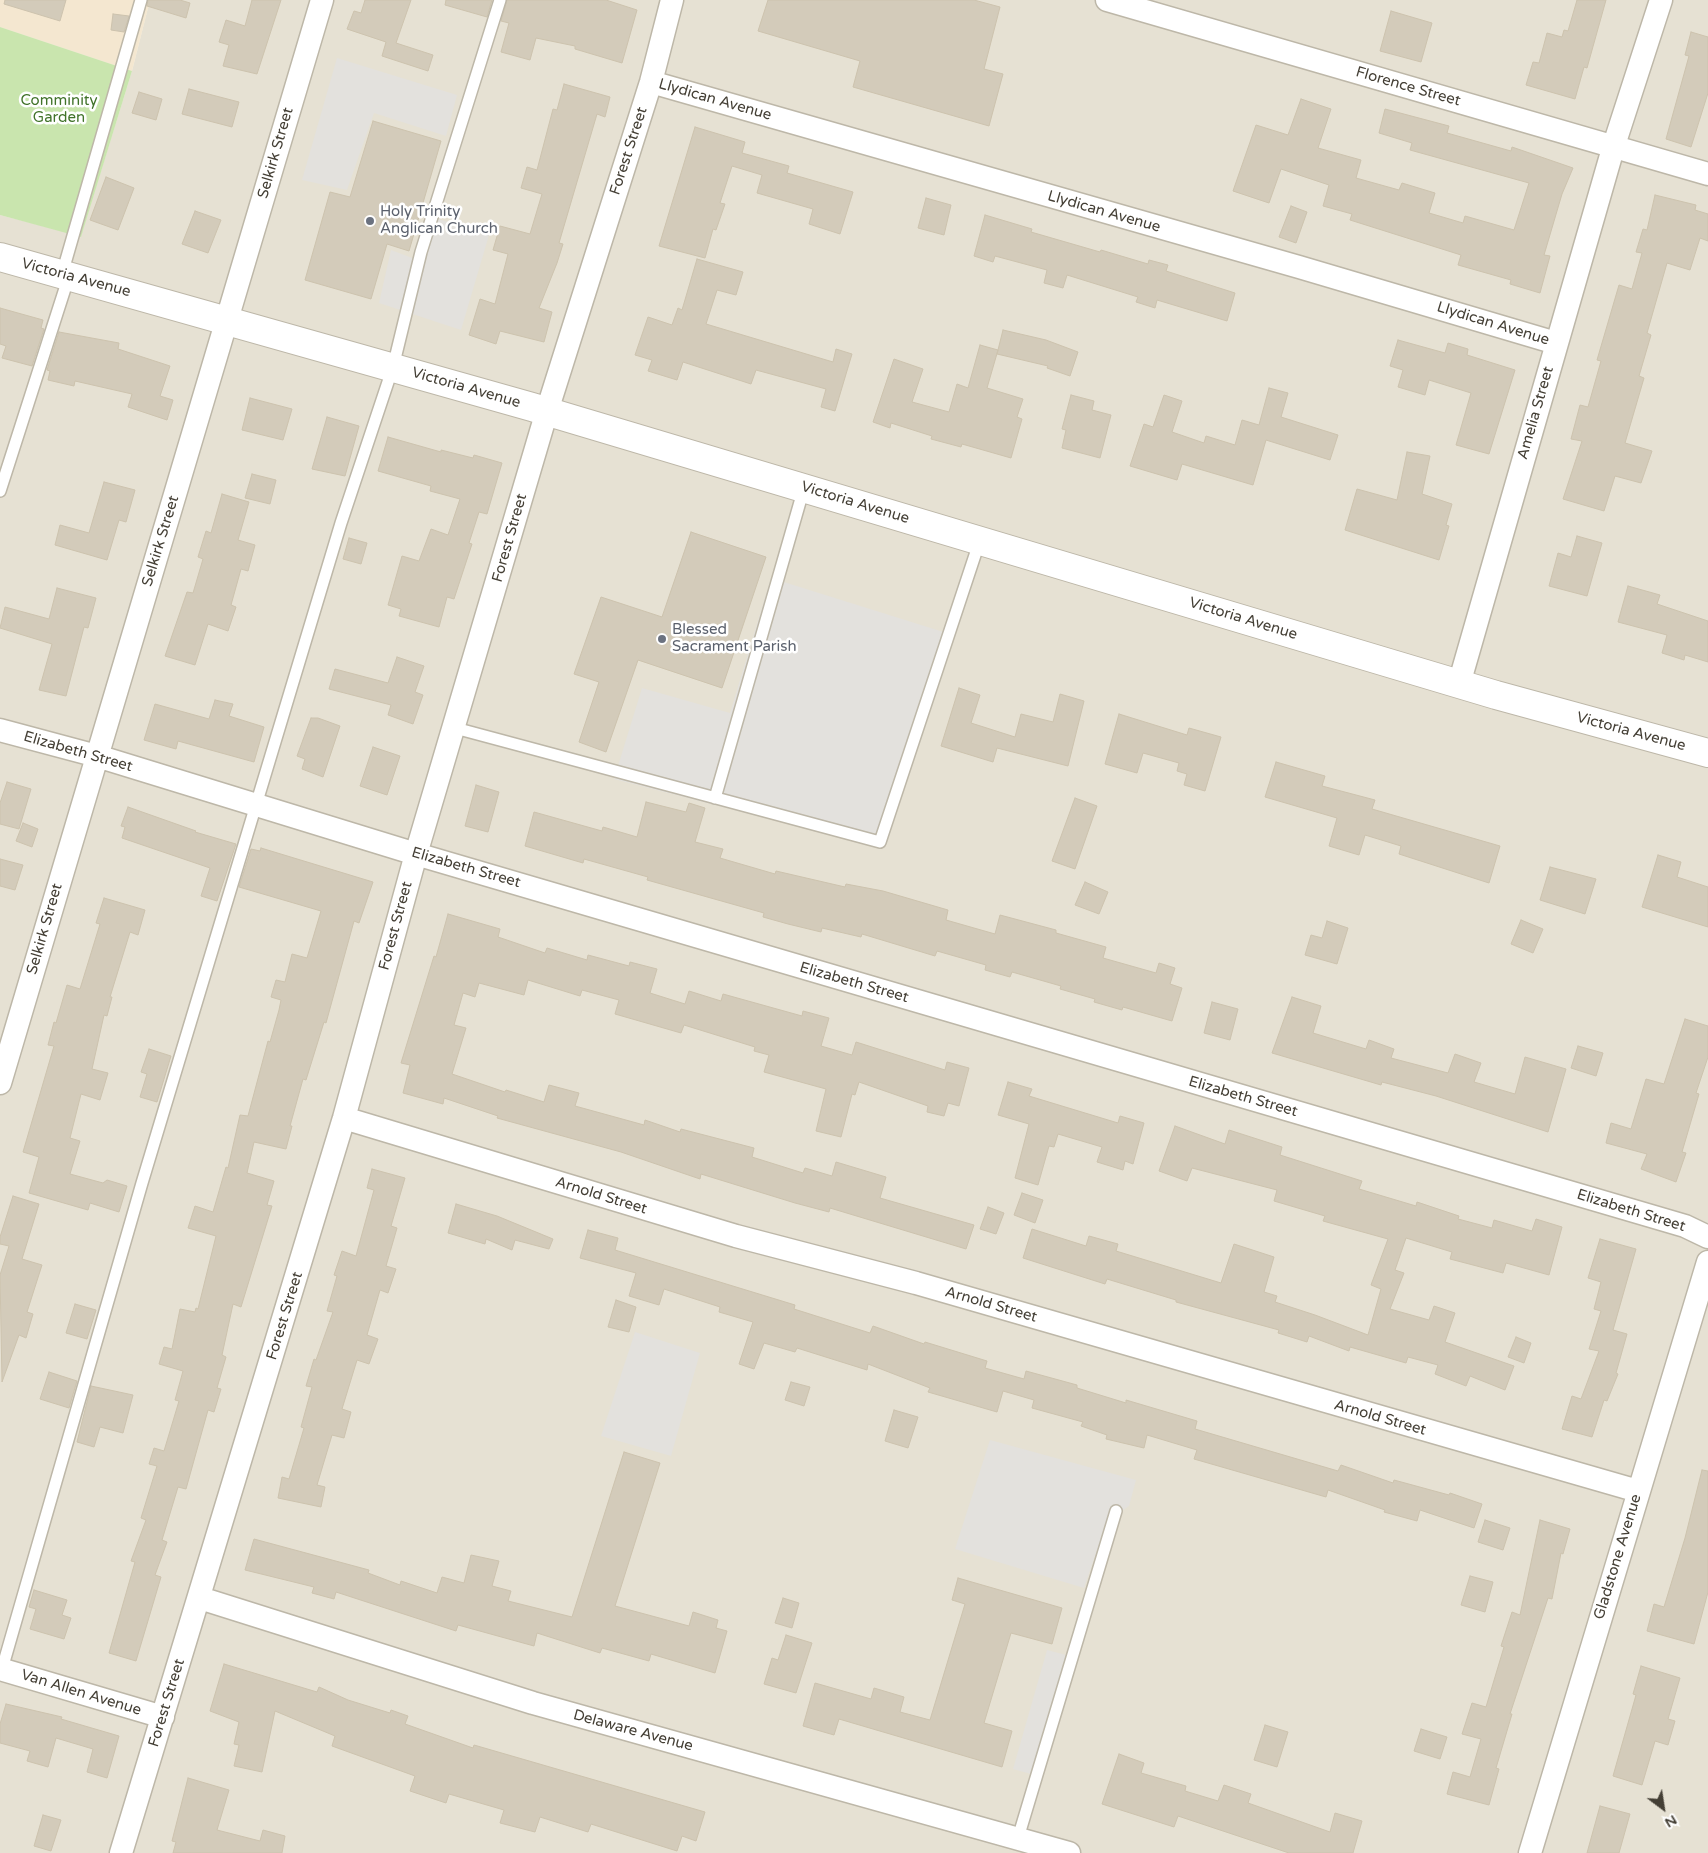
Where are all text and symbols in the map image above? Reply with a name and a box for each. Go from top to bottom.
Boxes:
street label: Florence Street [1354,63,1462,111]
street label: Llydican Avenue [656,75,774,125]
park label: Comminity Garden [20,92,98,127]
street label: Selkirk Street [254,105,298,201]
street label: Forest Street [606,105,652,197]
street label: Llydican Avenue [1045,187,1163,237]
place label: Holy Trinity Anglican Church [380,203,498,238]
marker: Holy Trinity Anglican Church [364,215,376,227]
street label: Victoria Avenue [19,255,133,301]
street label: Llydican Avenue [1435,298,1551,350]
street label: Victoria Avenue [410,364,522,412]
street label: Amelia Street [1514,364,1558,462]
street label: Victoria Avenue [799,478,911,528]
street label: Forest Street [489,492,531,584]
street label: Selkirk Street [139,493,183,589]
street label: Victoria Avenue [1187,594,1299,644]
place label: Blessed Sacrament Parish [672,621,797,656]
marker: Blessed Sacrament Parish [656,633,668,645]
street label: Victoria Avenue [1574,709,1688,755]
street label: Elizabeth Street [21,728,135,776]
street label: Elizabeth Street [409,844,523,892]
street label: Forest Street [375,880,417,972]
street label: Selkirk Street [23,881,67,977]
street label: Elizabeth Street [797,959,911,1007]
street label: Elizabeth Street [1186,1073,1300,1121]
street label: Arnold Street [553,1173,649,1219]
street label: Elizabeth Street [1575,1186,1687,1236]
street label: Forest Street [263,1270,307,1362]
street label: Arnold Street [943,1283,1039,1327]
street label: Arnold Street [1332,1396,1428,1440]
street label: Gladstone Avenue [1590,1492,1646,1622]
street label: Forest Street [145,1657,189,1749]
street label: Van Allen Avenue [19,1666,143,1720]
street label: Delaware Avenue [571,1706,695,1756]
north arrow [1638,1783,1688,1833]
text: N [1662,1811,1680,1831]

